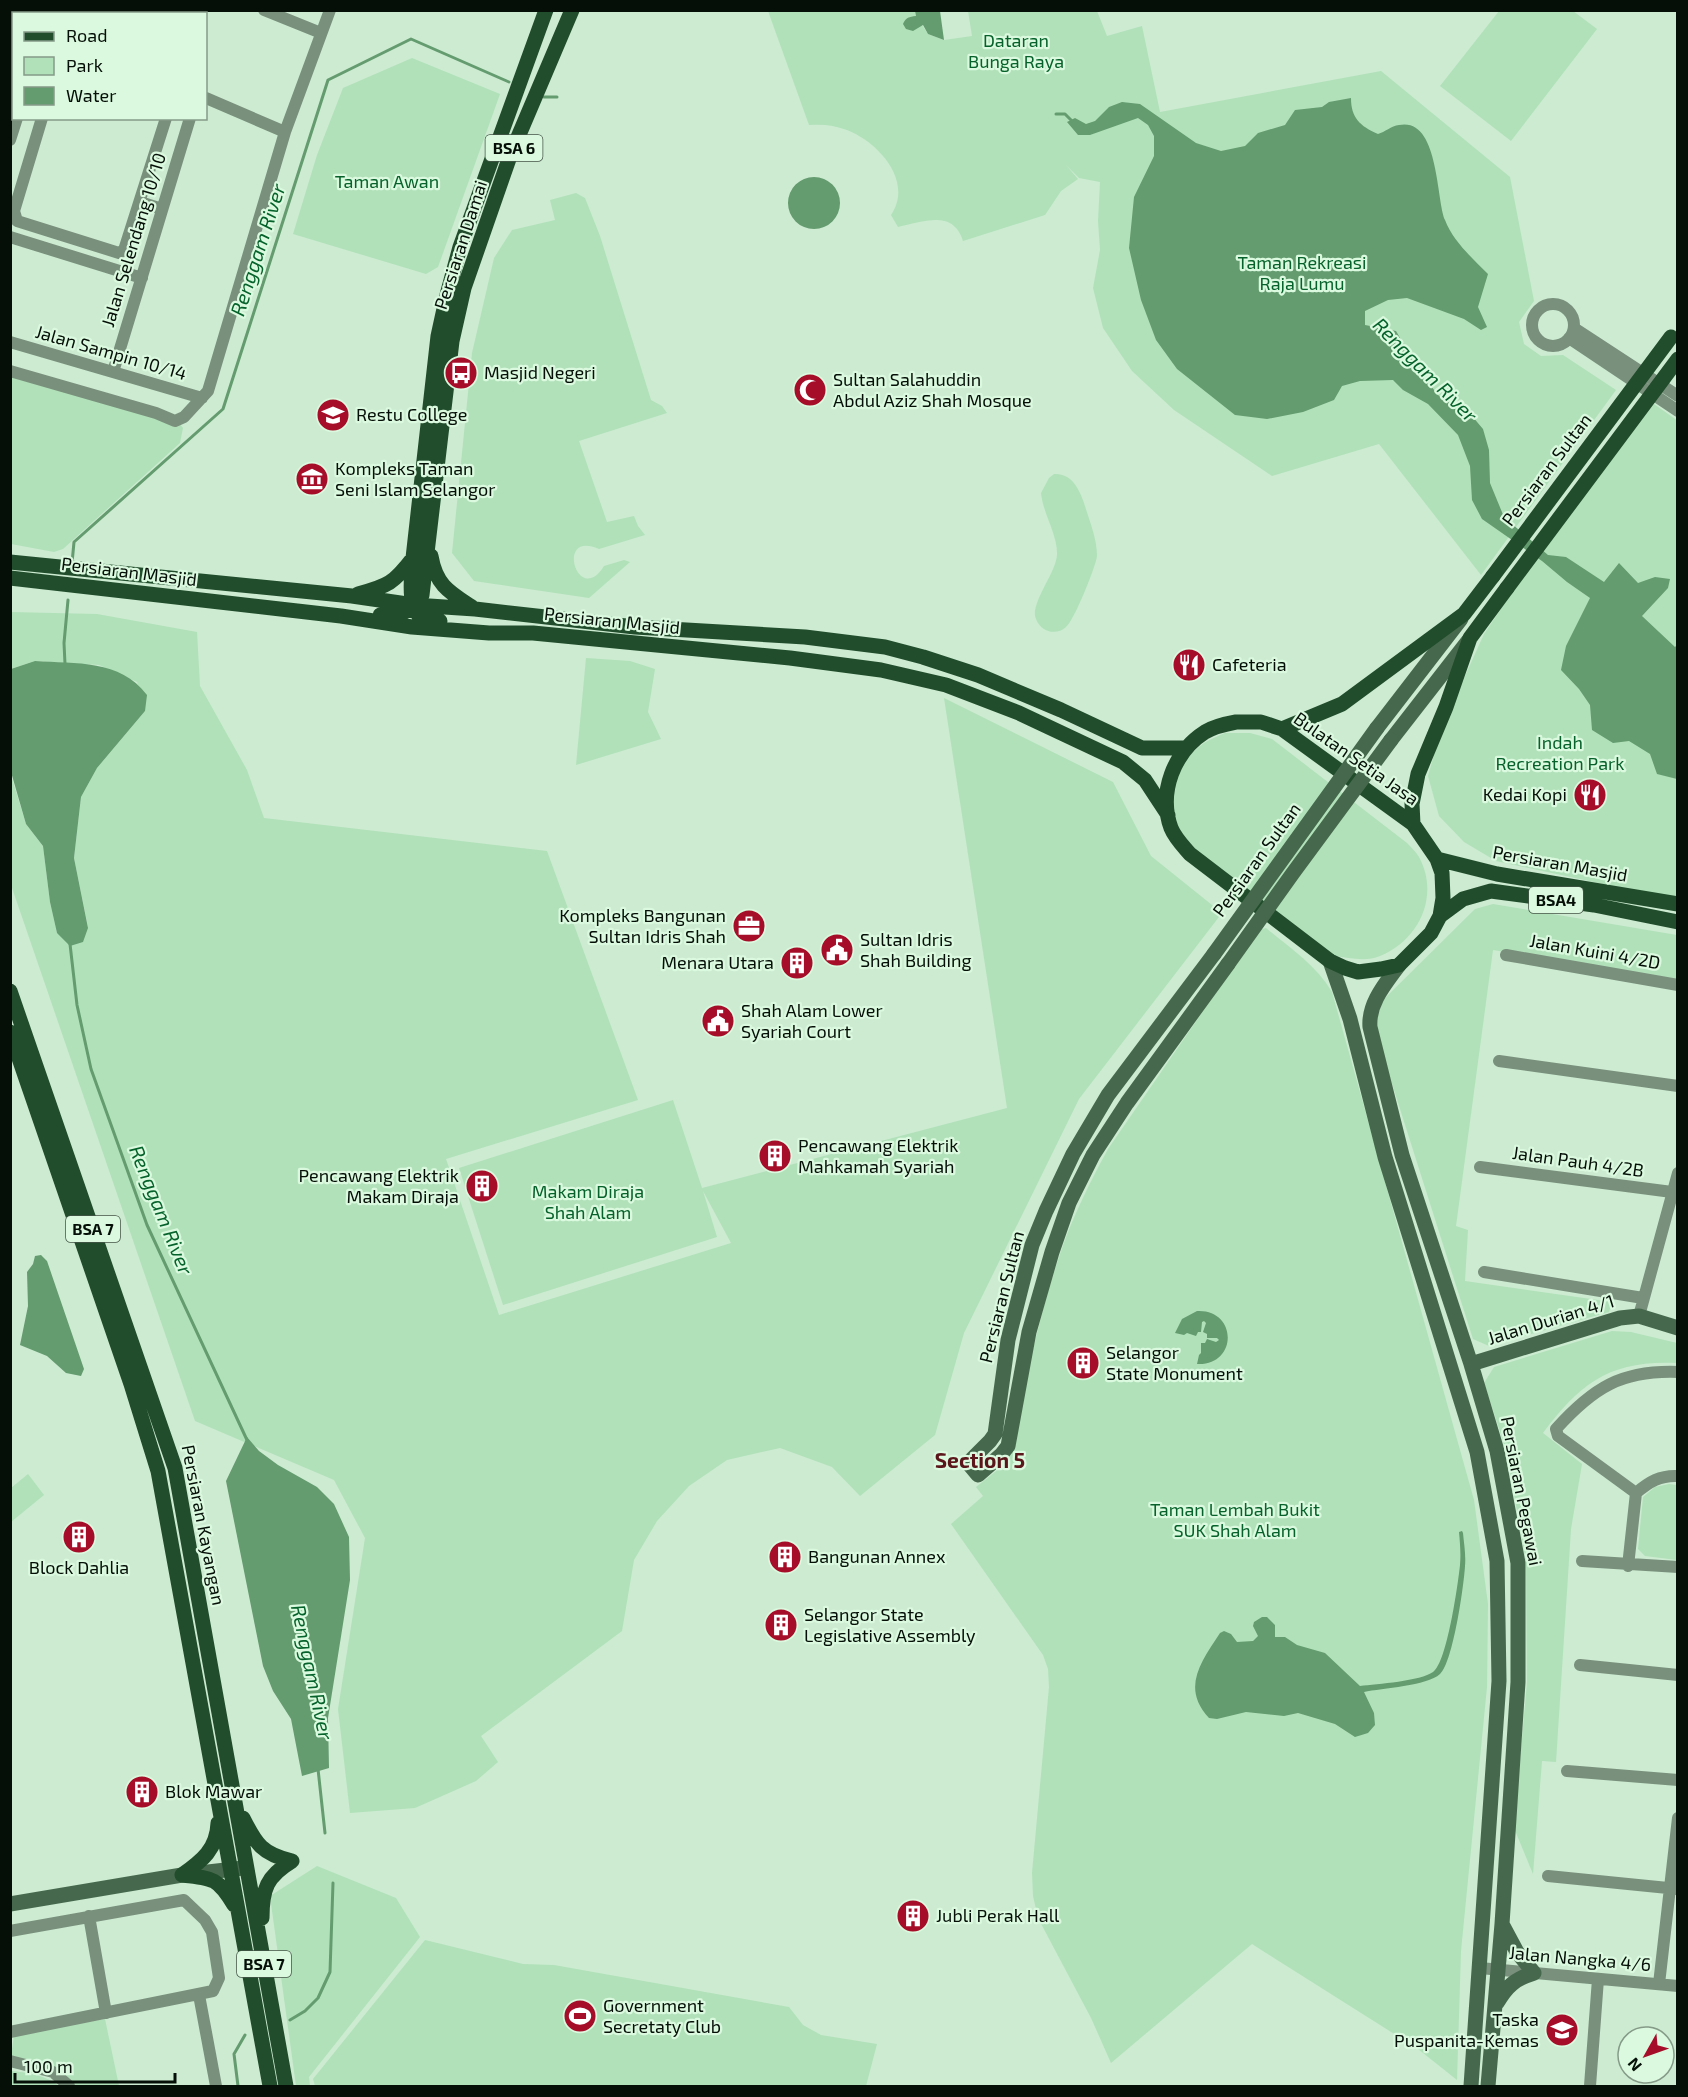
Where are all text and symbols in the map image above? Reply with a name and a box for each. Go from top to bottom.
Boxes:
legend [12,12,207,120]
text: Road [66,24,107,46]
park label: Dataran Bunga Raya [968,29,1064,72]
text: Park [66,54,103,76]
text: Water [66,84,116,106]
road number: BSA 6 [486,135,542,161]
street label: Jalan Selendang 10/10 [96,150,170,329]
park label: Taman Awan [335,170,439,192]
street label: Persiaran Damai [429,177,491,312]
water label: Renggam River [224,180,290,319]
park label: Taman Rekreasi Raja Lumu [1238,251,1366,294]
water label: Renggam River [1369,312,1484,427]
street label: Jalan Sampin 10/14 [33,320,189,384]
bus stop icon: Masjid Negeri [443,355,479,391]
place label: Masjid Negeri [484,361,596,383]
place label: Sultan Salahuddin Abdul Aziz Shah Mosque [833,368,1032,411]
mosque icon: Sultan Salahuddin Abdul Aziz Shah Mosque [792,372,828,408]
school or university icon: Restu College [315,397,351,433]
place label: Restu College [356,403,467,425]
street label: Persiaran Sultan [1497,409,1596,530]
place label: Kompleks Taman Seni Islam Selangor [335,457,495,500]
museum icon: Kompleks Taman Seni Islam Selangor [294,461,330,497]
street label: Persiaran Masjid [60,552,198,590]
street label: Persiaran Masjid [543,602,681,638]
restaurant icon: Cafeteria [1171,647,1207,683]
place label: Cafeteria [1212,653,1287,675]
street label: Bulatan Setia Jasa [1290,707,1423,809]
park label: Indah Recreation Park [1496,731,1624,774]
restaurant icon: Kedai Kopi [1572,777,1608,813]
place label: Kedai Kopi [1483,783,1567,805]
street label: Persiaran Sultan [1208,798,1305,921]
street label: Persiaran Masjid [1491,840,1629,886]
road number: BSA4 [1529,887,1583,913]
place label: Kompleks Bangunan Sultan Idris Shah [559,904,726,947]
office icon: Kompleks Bangunan Sultan Idris Shah [731,908,767,944]
place label: Sultan Idris Shah Building [860,928,971,971]
street label: Jalan Kuini 4/2D [1528,929,1662,973]
public building icon: Sultan Idris Shah Building [819,932,855,968]
building icon: Menara Utara [779,945,815,981]
place label: Menara Utara [661,951,774,973]
place label: Shah Alam Lower Syariah Court [741,999,883,1042]
public building icon: Shah Alam Lower Syariah Court [700,1003,736,1039]
place label: Pencawang Elektrik Mahkamah Syariah [798,1134,958,1177]
building icon: Pencawang Elektrik Mahkamah Syariah [757,1138,793,1174]
water label: Renggam River [125,1141,199,1279]
street label: Jalan Pauh 4/2B [1511,1141,1645,1181]
place label: Pencawang Elektrik Makam Diraja [299,1164,459,1207]
building icon: Pencawang Elektrik Makam Diraja [464,1168,500,1204]
park label: Makam Diraja Shah Alam [532,1180,644,1223]
road number: BSA 7 [66,1216,120,1242]
street label: Persiaran Sultan [974,1228,1028,1365]
street label: Jalan Durian 4/1 [1485,1289,1617,1349]
place label: Selangor State Monument [1106,1341,1243,1384]
building icon: Selangor State Monument [1065,1345,1101,1381]
street label: Persiaran Pegawai [1497,1414,1547,1567]
street label: Persiaran Kayangan [178,1443,230,1607]
district label: Section 5 [935,1447,1025,1472]
park label: Taman Lembah Bukit SUK Shah Alam [1150,1498,1320,1541]
building icon: Block Dahlia [61,1519,97,1555]
building icon: Bangunan Annex [767,1539,803,1575]
place label: Bangunan Annex [808,1545,946,1567]
place label: Block Dahlia [29,1556,129,1578]
water label: Renggam River [287,1602,339,1743]
place label: Selangor State Legislative Assembly [804,1603,976,1646]
building icon: Selangor State Legislative Assembly [763,1607,799,1643]
building icon: Blok Mawar [124,1774,160,1810]
place label: Blok Mawar [165,1780,262,1802]
building icon: Jubli Perak Hall [895,1898,931,1934]
place label: Jubli Perak Hall [936,1904,1060,1926]
street label: Jalan Nangka 4/6 [1508,1941,1652,1975]
road number: BSA 7 [237,1951,291,1977]
place label: Government Secretaty Club [603,1994,721,2037]
sports icon: Government Secretaty Club [562,1998,598,2034]
place label: Taska Puspanita-Kemas [1394,2008,1539,2051]
school or university icon: Taska Puspanita-Kemas [1544,2012,1580,2048]
north arrow [1616,2025,1676,2085]
scale bar [15,2046,176,2084]
text: N [1623,2054,1645,2075]
text: 100 m [24,2055,73,2077]

